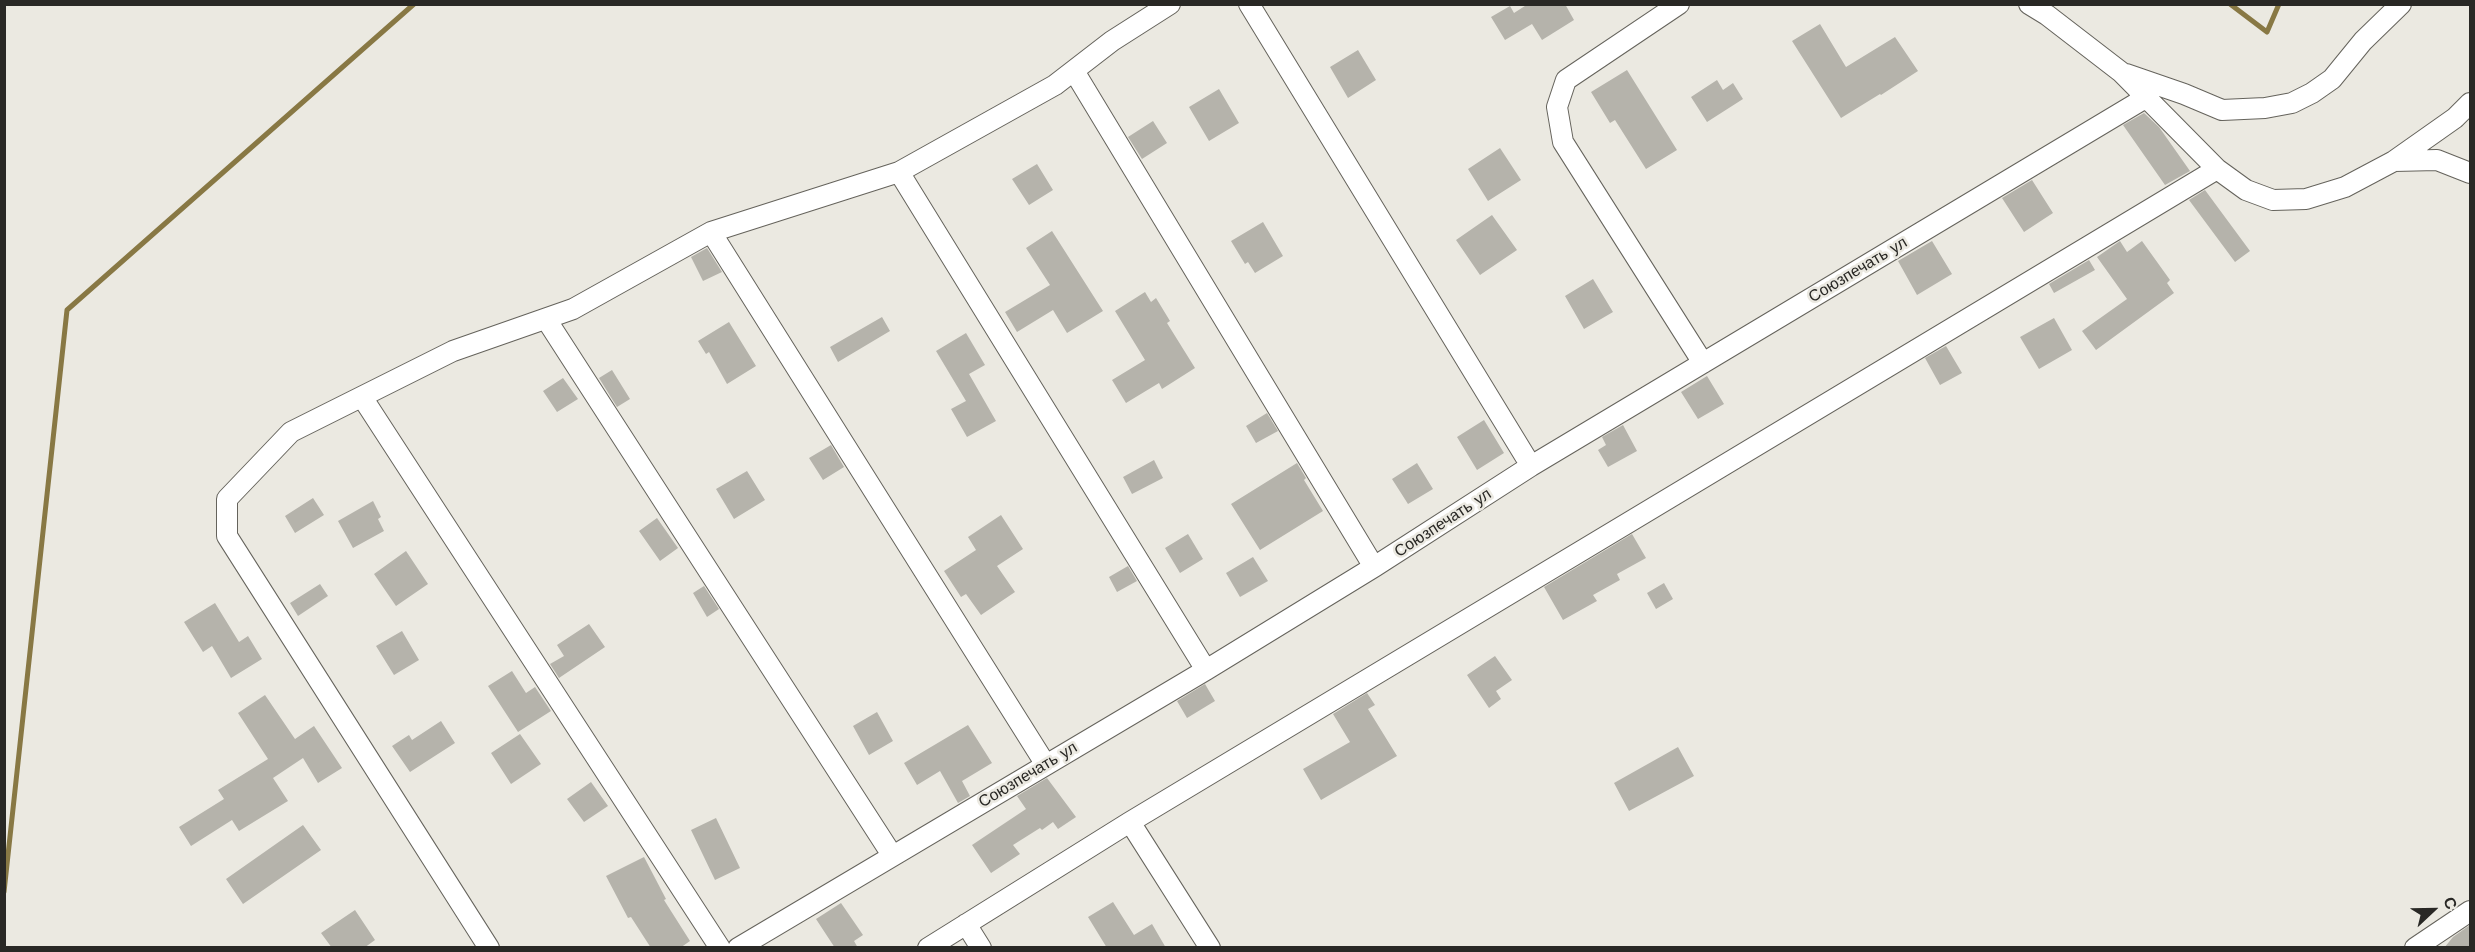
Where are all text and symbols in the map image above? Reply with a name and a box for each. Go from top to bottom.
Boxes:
street label: Союзпечать ул [1805,233,1911,307]
street label: Союзпечать ул [1391,485,1495,561]
street label: Союзпечать ул [975,738,1081,812]
north arrow [2403,880,2463,940]
text: С [2439,894,2461,912]

